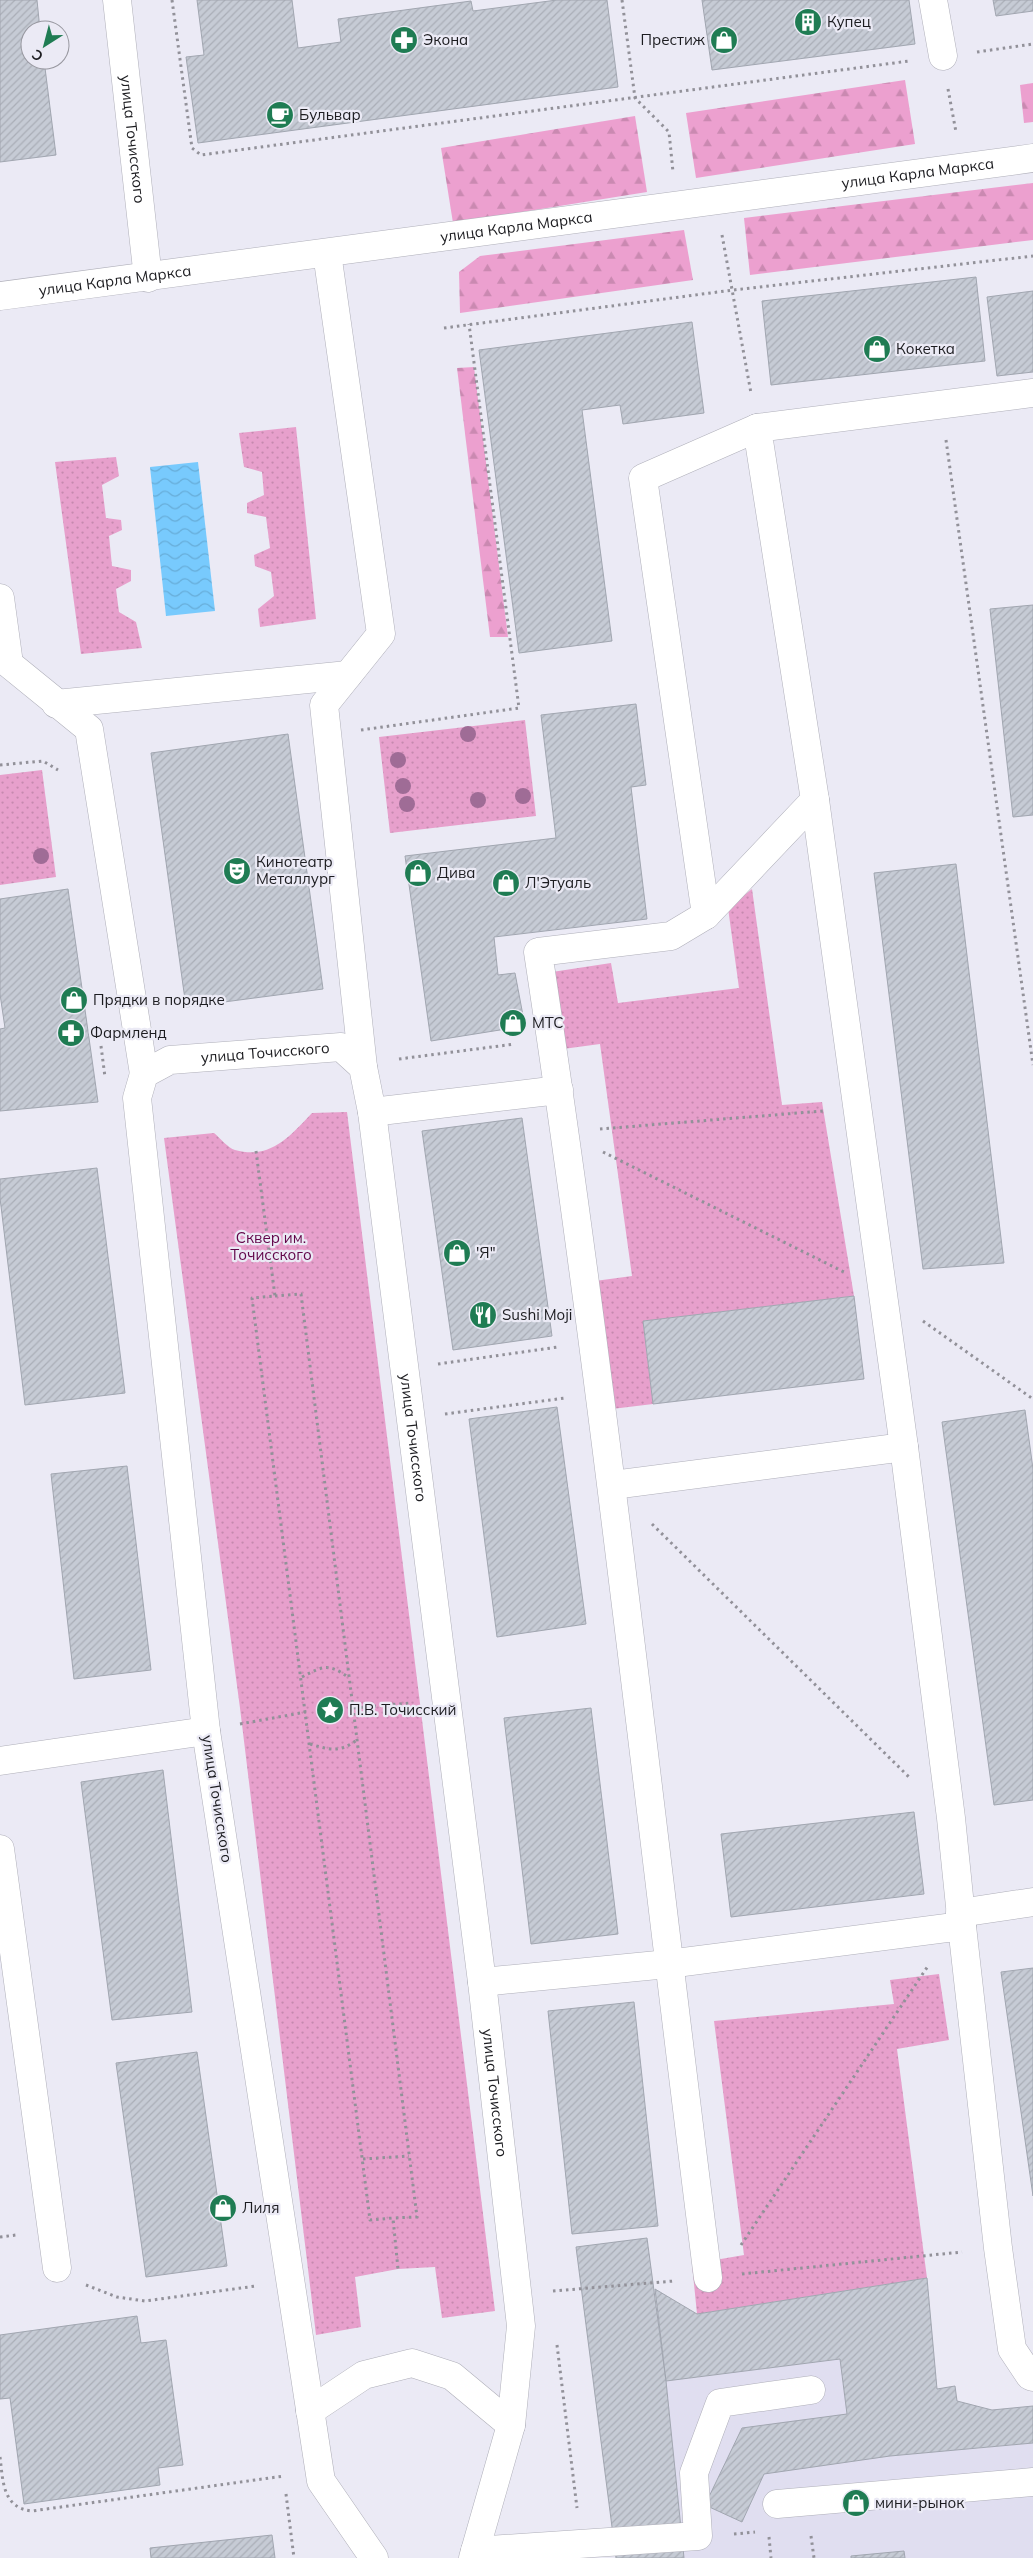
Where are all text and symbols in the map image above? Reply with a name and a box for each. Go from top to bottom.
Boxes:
building icon: Купец [793,7,823,37]
place label: Купец [827,12,871,31]
north arrow [20,20,70,70]
pharmacy icon: Экона [389,25,419,55]
shop icon: Престиж [709,25,739,55]
place label: Экона [423,30,468,49]
place label: Престиж [641,30,706,49]
text: С [28,45,47,66]
street label: улица Точисского [116,74,150,204]
cafe icon: Бульвар [265,100,295,130]
place label: Бульвар [299,105,361,124]
street label: улица Карла Маркса [840,153,995,192]
street label: улица Карла Маркса [439,207,594,246]
street label: улица Карла Маркса [38,261,192,300]
shop icon: Кокетка [862,334,892,364]
place label: Кокетка [896,339,955,358]
place label: Кинотеатр Металлург [256,852,335,888]
theatre icon: Кинотеатр Металлург [222,856,252,886]
shop icon: Дива [403,858,433,888]
place label: Дива [437,863,475,882]
shop icon: Л'Этуаль [491,868,521,898]
place label: Л'Этуаль [525,873,591,892]
shop icon: Прядки в порядке [59,985,89,1015]
place label: Прядки в порядке [93,990,225,1009]
shop icon: МТС [498,1008,528,1038]
place label: МТС [532,1013,564,1032]
pharmacy icon: Фармленд [56,1018,86,1048]
place label: Фармленд [90,1023,167,1042]
street label: улица Точисского [200,1038,330,1067]
park label: Сквер им. Точисского [230,1228,312,1264]
shop icon: 'Я" [442,1238,472,1268]
place label: 'Я" [476,1243,496,1262]
restaurant icon: Sushi Moji [468,1300,498,1330]
place label: Sushi Moji [502,1305,572,1324]
street label: улица Точисского [396,1372,431,1503]
place icon: П.В. Точисский [315,1695,345,1725]
place label: П.В. Точисский [349,1700,456,1719]
street label: улица Точисского [198,1734,237,1864]
street label: улица Точисского [478,2027,512,2158]
shop icon: Лиля [208,2193,238,2223]
place label: Лиля [242,2198,279,2217]
shop icon: мини-рынок [841,2488,871,2518]
place label: мини-рынок [875,2493,965,2512]

